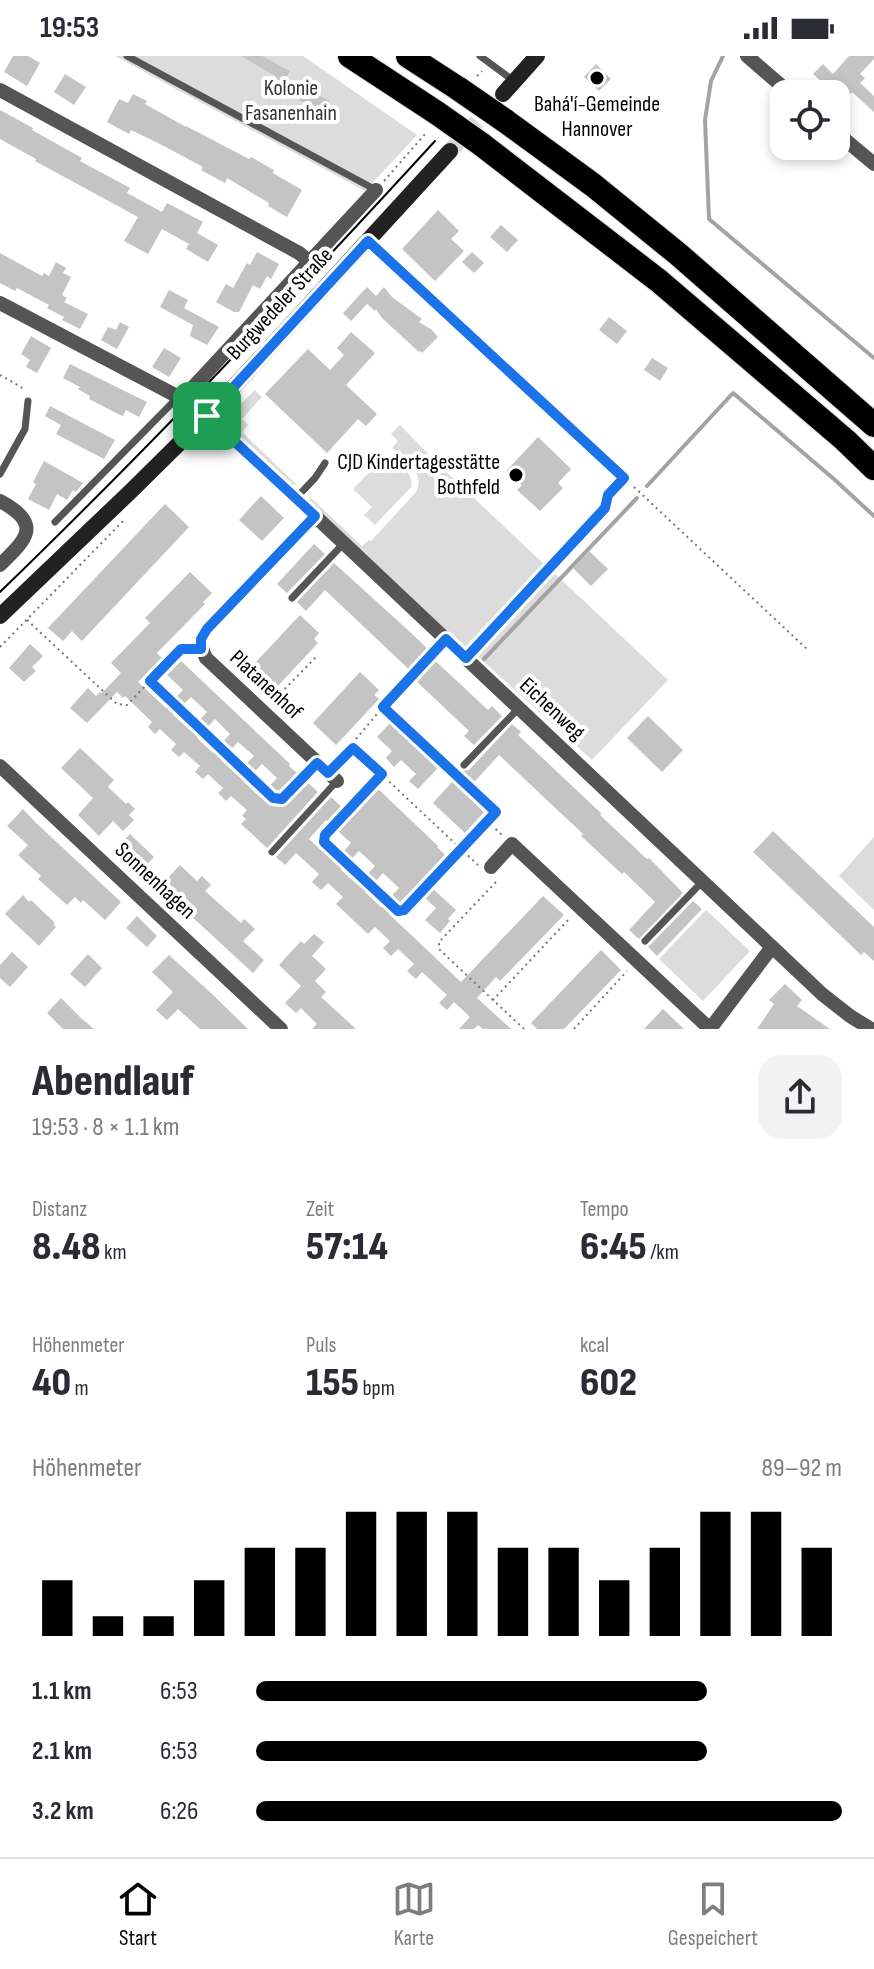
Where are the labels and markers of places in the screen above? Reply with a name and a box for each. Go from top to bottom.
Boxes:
marker: Bahá'í-Gemeinde Hannover [588,69,606,87]
place label: Bahá'í-Gemeinde Hannover [534,91,660,143]
pin [173,382,241,450]
place label: CJD Kindertagesstätte Bothfeld [337,449,500,501]
marker: CJD Kindertagesstätte Bothfeld [507,466,525,484]

